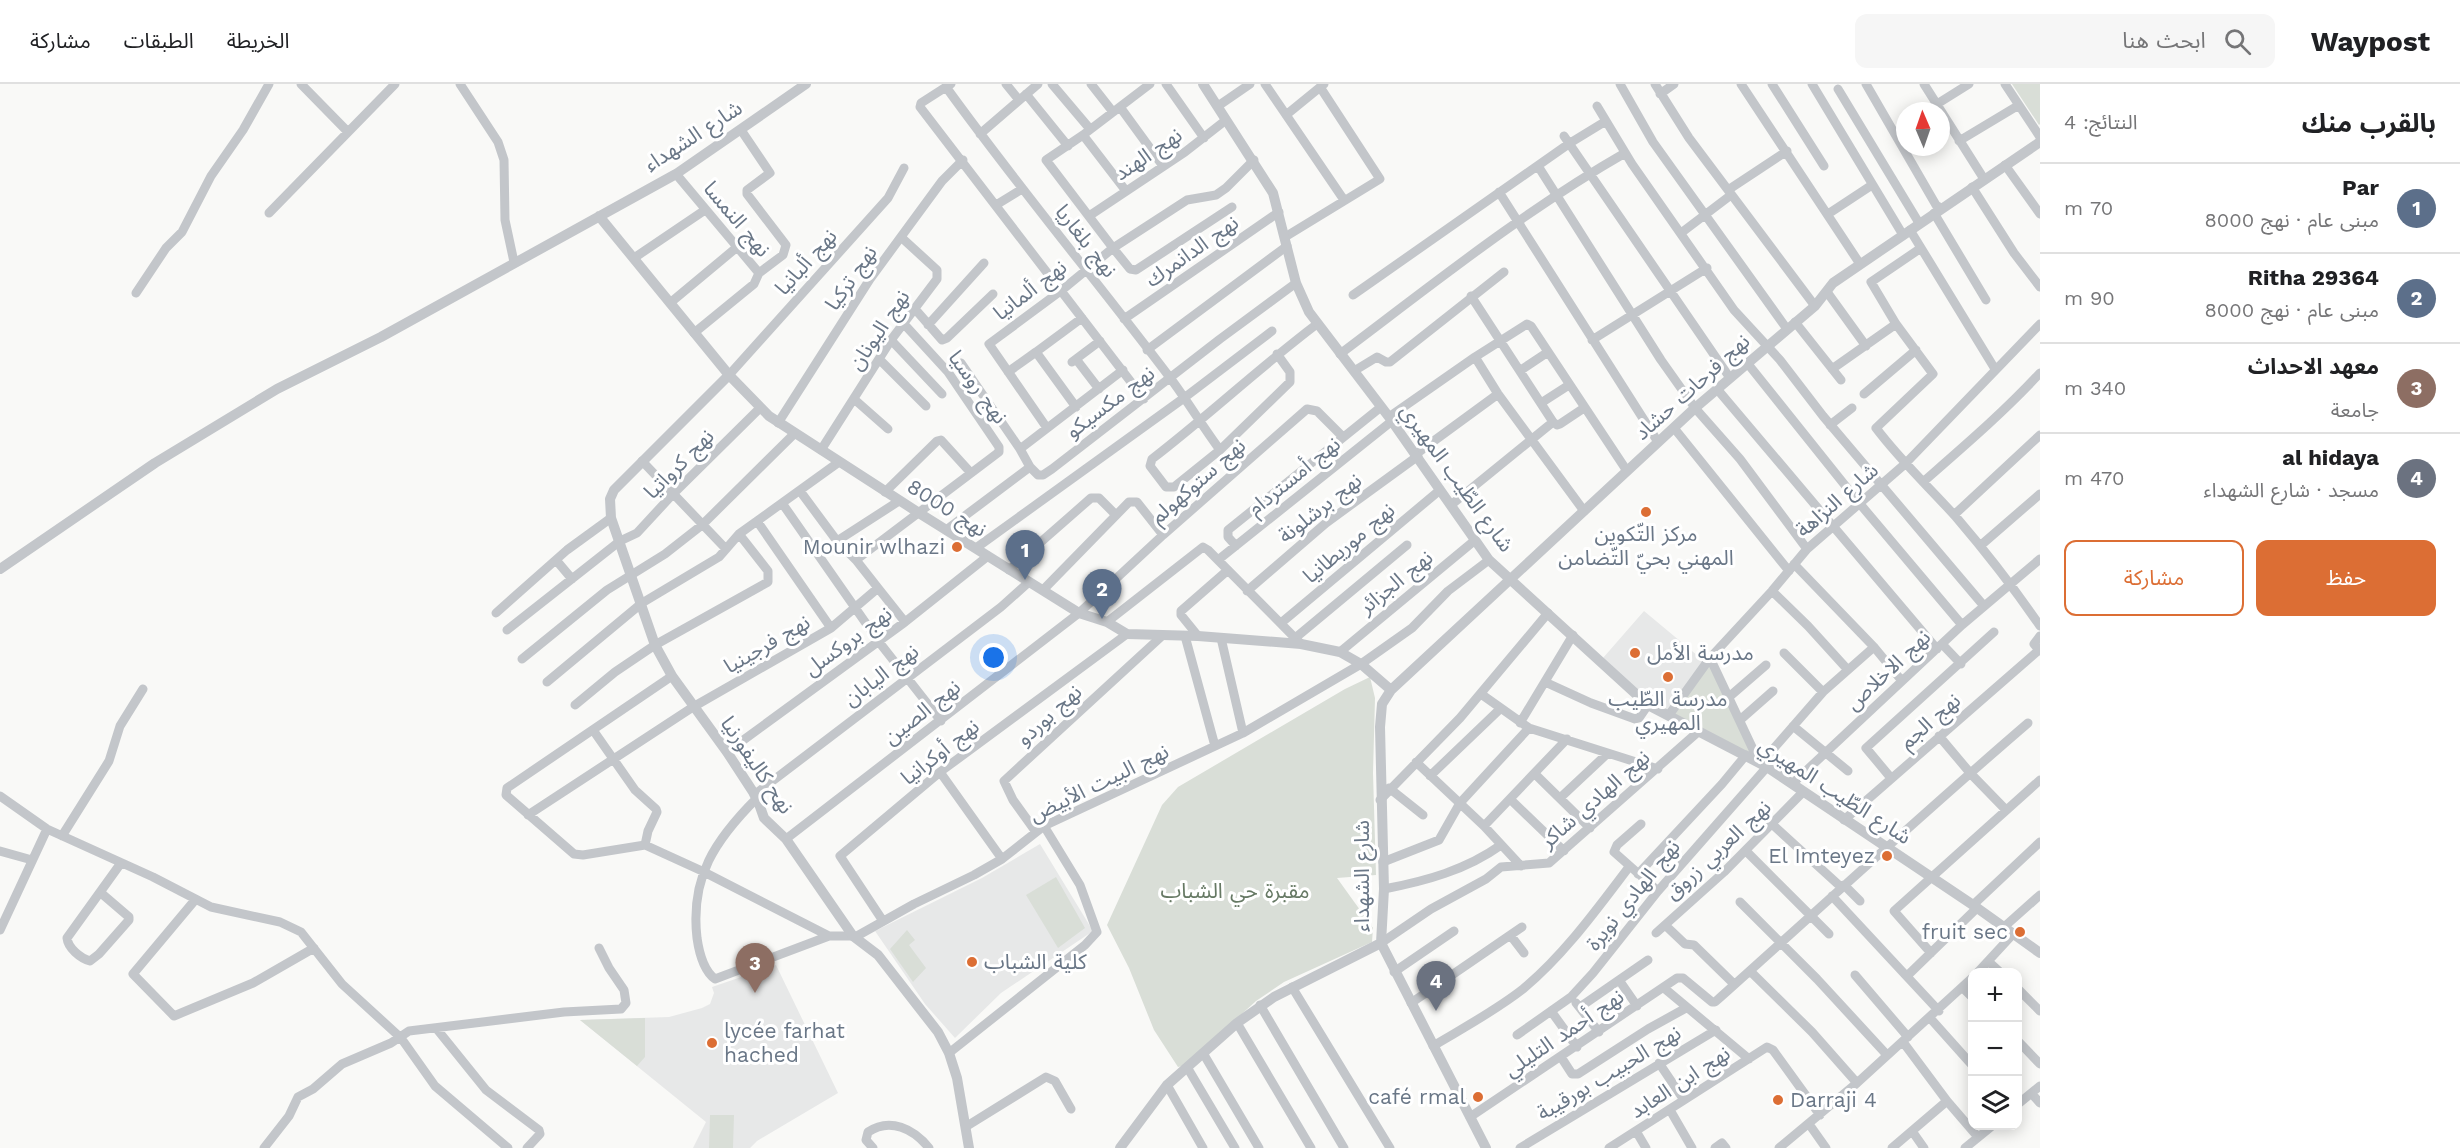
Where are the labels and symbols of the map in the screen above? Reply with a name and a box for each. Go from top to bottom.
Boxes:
street label: شارع الشهداء [639,95,748,179]
north arrow [1896,102,1950,156]
street label: نهج الهند [1109,122,1188,188]
street label: نهج النمسا [696,176,776,263]
street label: نهج بلغاريا [1048,199,1123,284]
street label: نهج الدانمرك [1140,209,1245,294]
street label: نهج ألبانيا [769,223,844,302]
street label: نهج تركيا [819,240,884,317]
street label: نهج ألمانيا [988,254,1073,328]
street label: نهج اليونان [843,285,917,376]
street label: نهج فرحات حشاد [1629,328,1757,447]
street label: نهج روسيا [941,345,1013,430]
street label: نهج مكسيكو [1060,360,1161,446]
street label: شارع الطّيب المهيري [1392,399,1519,559]
street label: نهج كرواتيا [638,423,721,506]
street label: نهج أمستردام [1242,431,1347,524]
street label: نهج ستوكهولم [1145,433,1252,531]
street label: شارع النزاهة [1790,457,1885,544]
street label: نهج برشلونة [1273,467,1368,550]
street label: نهج 8000 [901,473,992,544]
street label: نهج موريطانيا [1298,497,1402,590]
marker: مركز التّكوين المهني بحيّ التّضامن [1639,505,1653,519]
place label: مركز التّكوين المهني بحيّ التّضامن [1558,521,1734,574]
pin: 1 [1006,530,1044,580]
place label: Mounir wlhazi [803,534,945,559]
marker: Mounir wlhazi [950,540,964,554]
street label: نهج الجزائر [1353,544,1440,622]
pin: 2 [1082,570,1122,619]
street label: نهج بروكسل [799,600,898,683]
street label: نهج فرجينيا [719,609,816,681]
street label: نهج الاخلاص [1840,624,1937,717]
street label: نهج اليابان [838,638,925,713]
place label: مدرسة الأمل [1647,640,1754,665]
your location [979,643,1008,672]
marker: مدرسة الأمل [1628,646,1642,660]
marker: مدرسة الطّيب المهيري [1661,670,1675,684]
street label: نهج الصين [878,674,967,752]
street label: نهج بوردو [1011,679,1088,753]
place label: مدرسة الطّيب المهيري [1608,686,1728,739]
street label: نهج الجم [1894,687,1967,756]
street label: نهح كاليفورنيا [713,711,799,820]
street label: نهج أوكرانيا [896,713,986,792]
street label: شارع الطّيب المهيري [1752,732,1916,852]
street label: نهج البيت الأبيض [1025,738,1174,830]
street label: نهج الهادي شاكر [1534,744,1657,857]
street label: نهج العربي زروق [1660,794,1778,908]
street label: شارع الشهداء [1349,820,1377,932]
street label: نهج الهادي نويرة [1580,834,1688,958]
place label: El Imteyez [1768,843,1875,868]
marker: El Imteyez [1880,849,1894,863]
park label: مقبرة حي الشباب [1160,878,1310,907]
place label: fruit sec [1922,919,2008,944]
marker: fruit sec [2013,925,2027,939]
pin: 3 [736,944,774,993]
place label: كلية الشباب [984,949,1087,974]
marker: كلية الشباب [965,955,979,969]
pin: 4 [1416,962,1456,1011]
street label: نهج أحمد التليلي [1499,983,1631,1085]
place label: lycée farhat hached [724,1018,845,1067]
street label: نهج الحبيب بورقيبة [1532,1020,1687,1128]
marker: lycée farhat hached [705,1036,719,1050]
street label: نهج ابن العابد [1625,1040,1736,1126]
place label: café rmal [1368,1084,1467,1109]
place label: Darraji 4 [1790,1087,1877,1112]
marker: café rmal [1471,1090,1485,1104]
marker: Darraji 4 [1771,1093,1785,1107]

